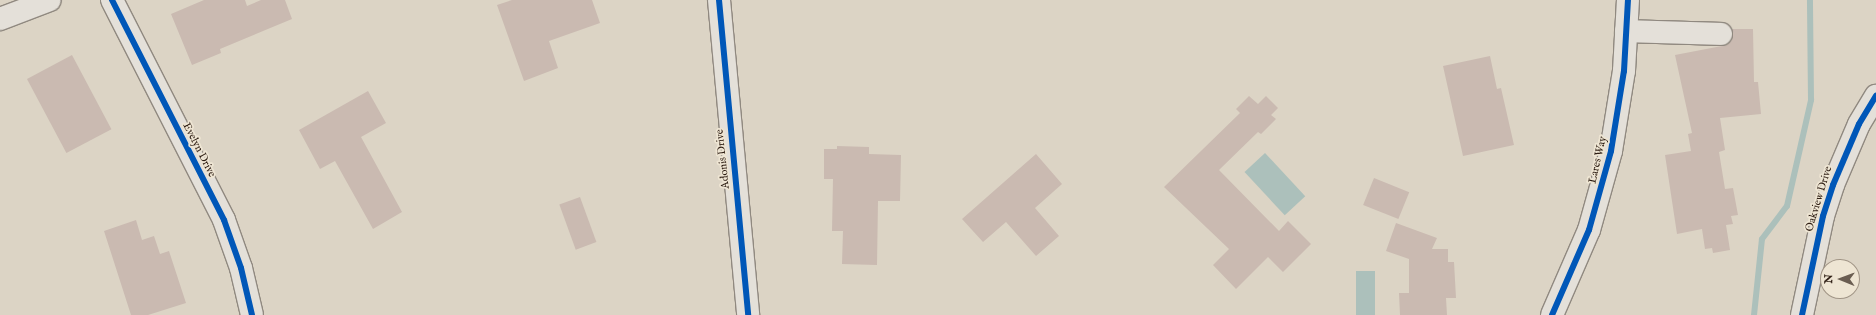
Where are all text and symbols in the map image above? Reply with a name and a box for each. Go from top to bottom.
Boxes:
street label: Evelyn Drive [180,120,218,180]
street label: Adonis Drive [713,129,733,189]
street label: Lares Way [1586,135,1610,185]
street label: Oakview Drive [1803,165,1835,233]
north arrow [1820,259,1860,299]
text: N [1822,274,1836,284]

